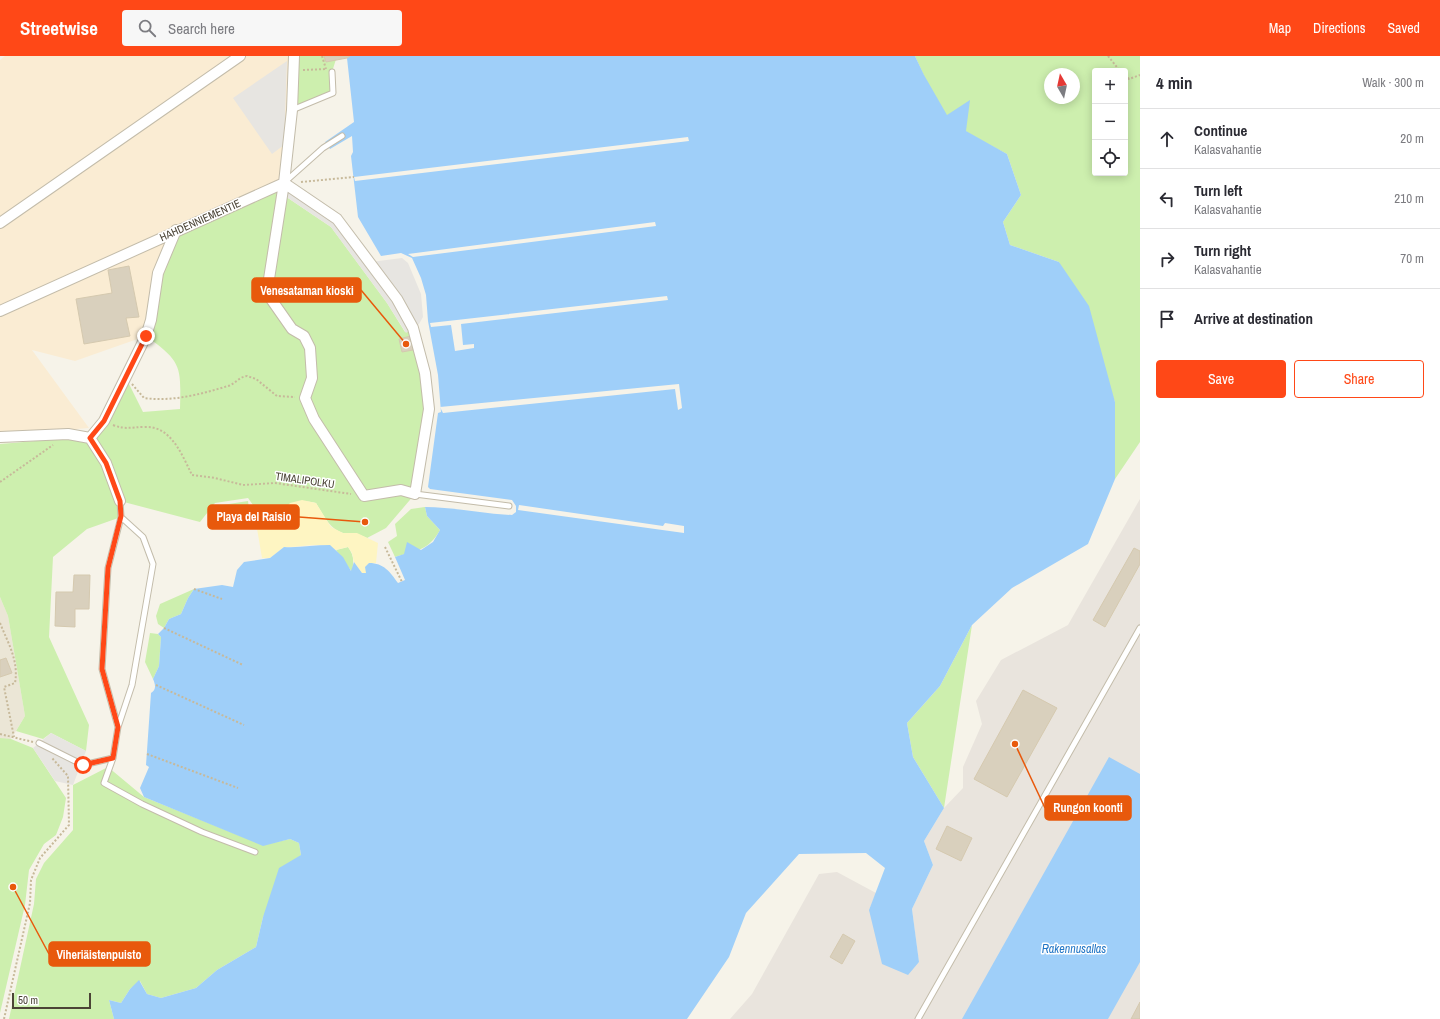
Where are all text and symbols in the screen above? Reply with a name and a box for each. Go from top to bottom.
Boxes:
search box [122,10,402,46]
text: Streetwise [20,15,98,41]
icon: search [136,17,158,39]
text: Search here [168,18,235,39]
text: Map [1269,19,1291,37]
text: Directions [1313,19,1365,37]
text: Saved [1387,19,1420,37]
north arrow [1044,68,1080,104]
map controls [1092,68,1128,176]
button: + [1092,68,1128,104]
text: 4 min [1156,71,1192,94]
text: Walk · 300 m [1362,74,1424,91]
button: − [1092,104,1128,140]
text: Continue [1194,120,1247,141]
icon: ahead [1156,128,1178,150]
text: 20 m [1400,130,1424,147]
button: locate [1092,140,1128,176]
text: Kalasvahantie [1194,141,1262,158]
text: Turn left [1194,180,1242,201]
icon: left [1156,188,1178,210]
text: 210 m [1394,190,1424,207]
street label: HAHDENNIEMENTIE [157,196,243,244]
text: Kalasvahantie [1194,201,1262,218]
text: Turn right [1194,240,1251,261]
icon: right [1156,248,1178,270]
text: 70 m [1400,250,1424,267]
text: Kalasvahantie [1194,261,1262,278]
callout: Venesataman kioski [252,278,361,302]
text: Venesataman kioski [260,283,354,299]
icon: arrive [1156,308,1178,330]
text: Arrive at destination [1194,308,1313,329]
route end [137,327,155,345]
button: Save [1156,360,1286,398]
button: Share [1294,360,1424,398]
street label: TIMALIPOLKU [274,469,336,491]
callout: Playa del Raisio [208,505,299,529]
text: Playa del Raisio [217,509,291,525]
route start [74,756,92,774]
callout: Rungon koonti [1045,796,1131,820]
text: Rungon koonti [1053,800,1123,816]
water label: Rakennusallas [1042,941,1106,957]
callout: Viheriäistenpuisto [49,942,150,966]
text: Viheriäistenpuisto [56,947,142,963]
scale bar [12,991,91,1010]
text: 50 m [18,993,38,1007]

